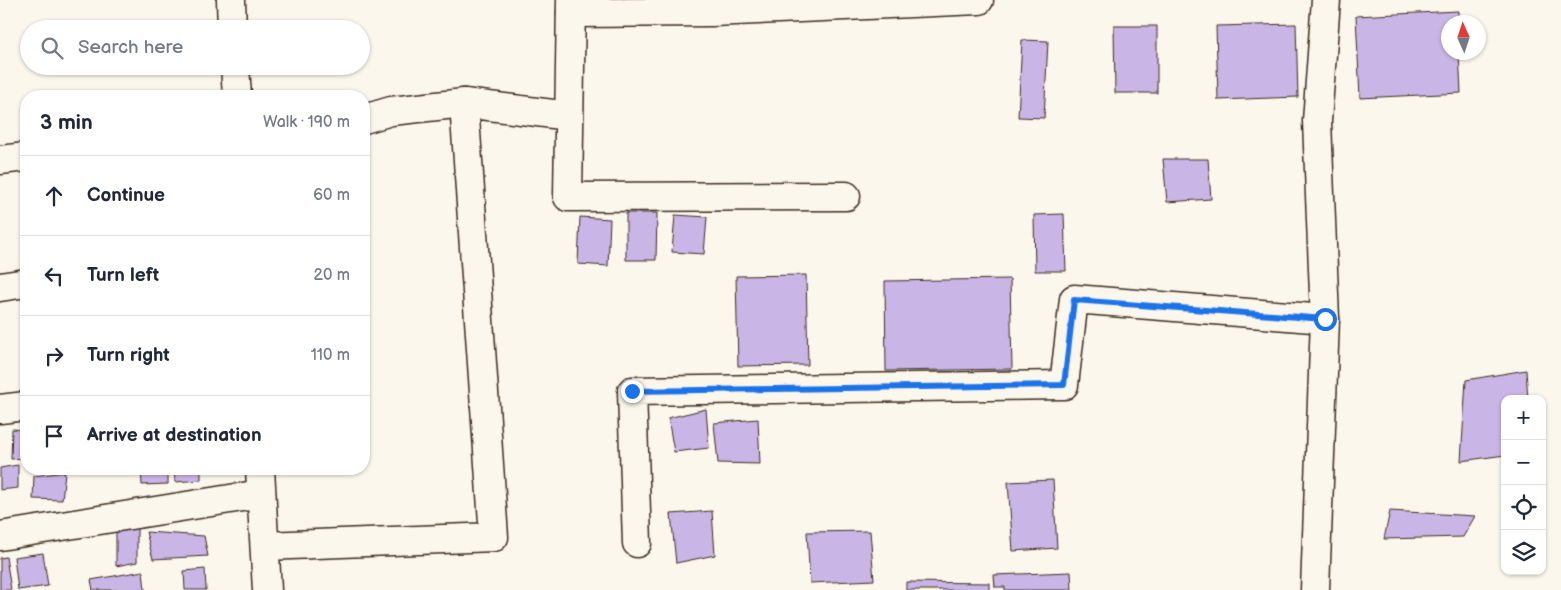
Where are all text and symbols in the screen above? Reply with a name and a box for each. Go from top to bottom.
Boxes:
north arrow [1441,15,1486,60]
search box [20,20,370,75]
icon: search [38,34,66,62]
text: Search here [78,36,183,59]
text: 3 min [40,110,93,135]
text: Walk · 190 m [263,113,350,132]
icon: ahead [40,182,68,210]
text: Continue [87,184,165,207]
text: 60 m [313,186,350,205]
icon: left [40,262,68,290]
text: Turn left [87,264,159,287]
text: 20 m [314,266,350,285]
route start [1314,308,1337,331]
icon: right [40,342,68,370]
text: Turn right [87,344,170,367]
text: 110 m [311,346,350,365]
route end [621,380,644,403]
map controls [1501,395,1546,575]
button: + [1501,395,1546,440]
icon: arrive [40,422,68,450]
text: Arrive at destination [87,424,262,447]
button: − [1501,440,1546,485]
button: locate [1501,485,1546,530]
button: layers [1501,530,1546,575]

